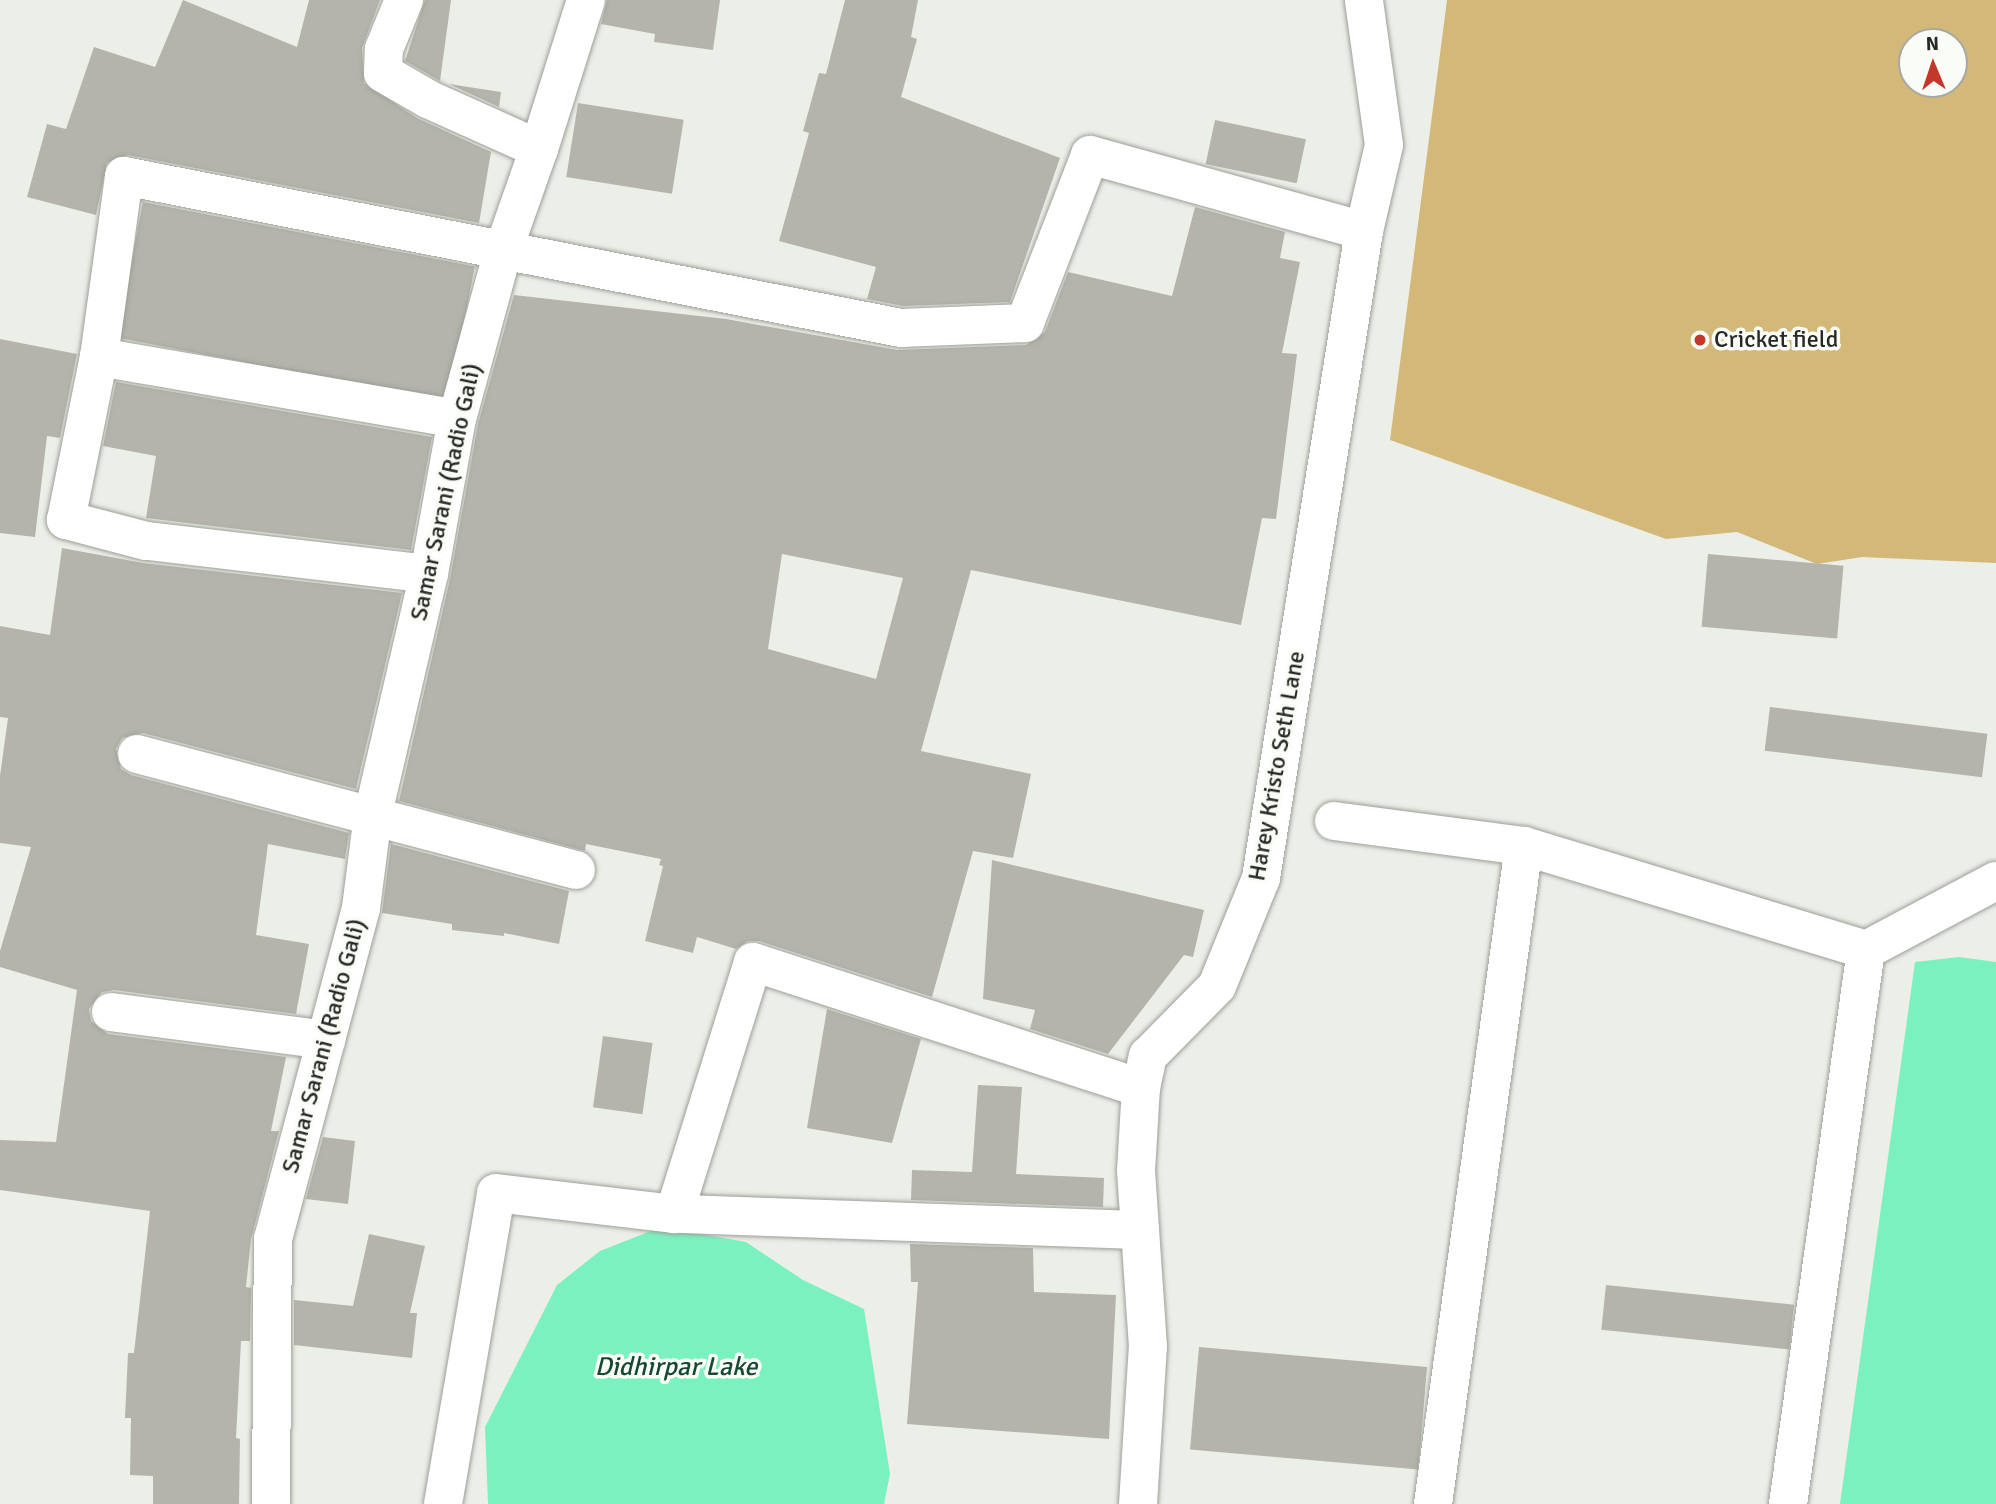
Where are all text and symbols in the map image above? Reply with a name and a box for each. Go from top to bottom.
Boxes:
north arrow [1898,28,1968,98]
text: N [1925,32,1939,56]
place label: Cricket field [1714,326,1838,354]
marker: Cricket field [1692,332,1708,348]
street label: Samar Sarani (Radio Gali) [405,361,487,623]
street label: Harey Kristo Seth Lane [1243,649,1311,883]
street label: Samar Sarani (Radio Gali) [276,916,372,1176]
water label: Didhirpar Lake [595,1352,757,1384]

